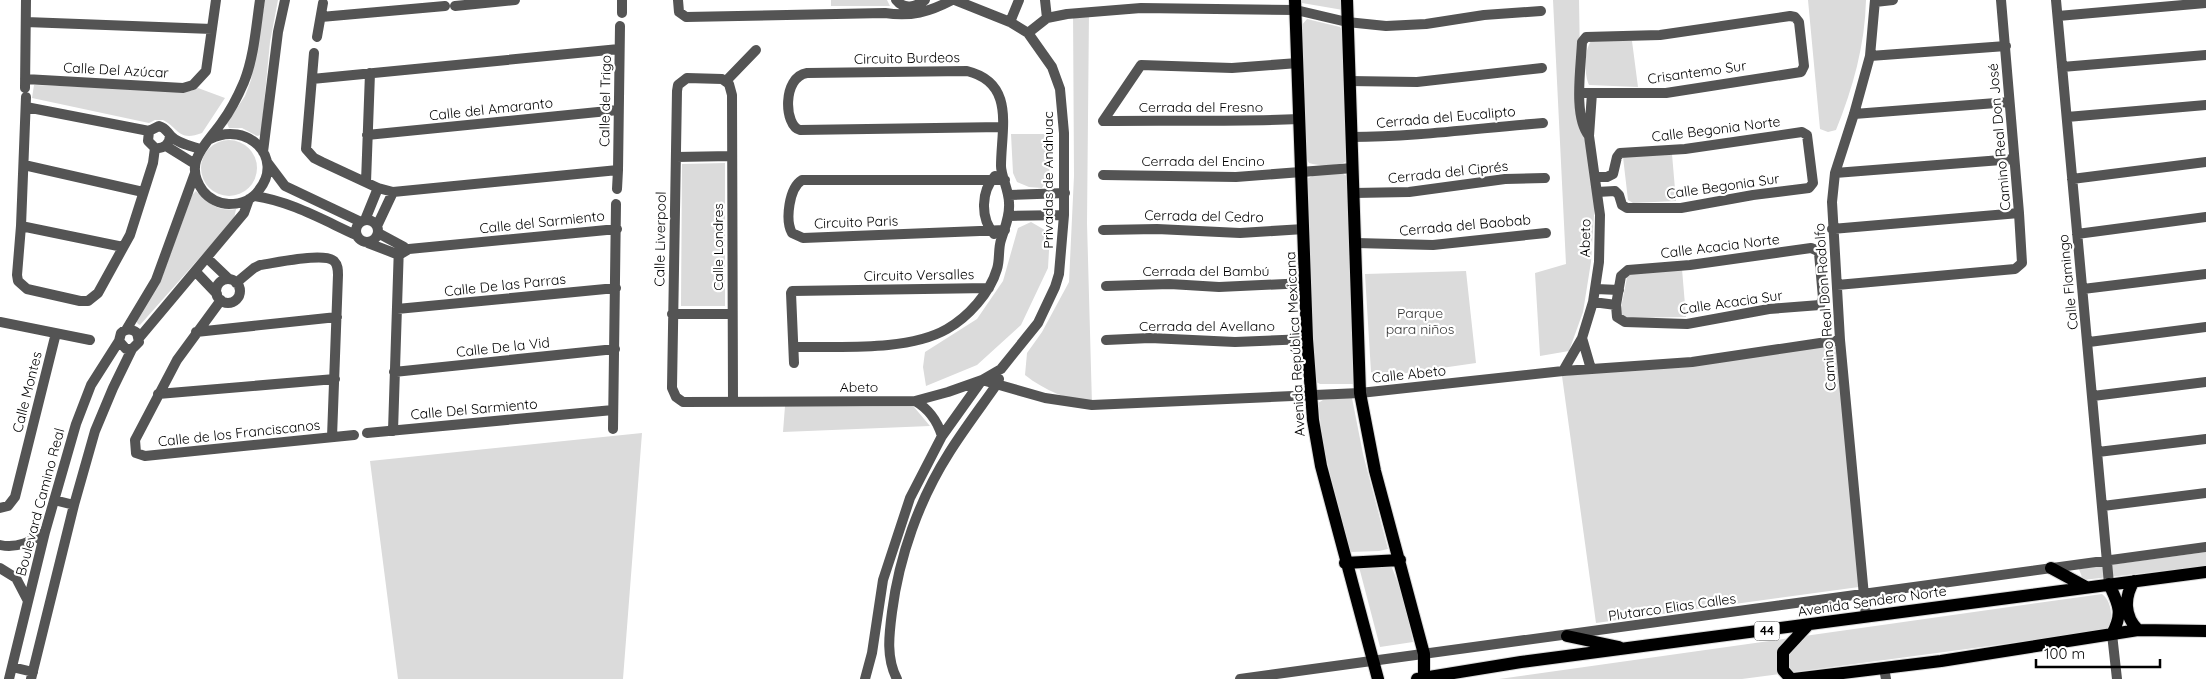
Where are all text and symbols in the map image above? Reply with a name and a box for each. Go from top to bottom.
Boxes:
street label: Circuito Burdeos [854,48,960,68]
street label: Calle del Trigo [595,55,615,147]
street label: Crisantemo Sur [1646,56,1748,88]
street label: Calle Del Azúcar [63,58,170,82]
street label: Camino Real Don José [1984,62,2014,212]
street label: Calle del Amaranto [428,94,554,124]
street label: Cerrada del Fresno [1139,98,1263,116]
street label: Cerrada del Eucalipto [1376,102,1516,132]
street label: Privadas de Anáhuac [1039,111,1057,249]
street label: Calle Begonia Norte [1651,112,1781,146]
street label: Cerrada del Encino [1141,152,1265,170]
street label: Cerrada del Ciprés [1387,157,1509,187]
street label: Calle Begonia Sur [1665,169,1781,203]
street label: Calle Liverpool [650,191,670,287]
street label: Calle Londres [709,203,727,291]
street label: Calle del Sarmiento [479,206,605,238]
street label: Cerrada del Cedro [1144,206,1264,226]
street label: Cerrada del Baobab [1399,210,1531,240]
street label: Circuito Paris [814,212,898,232]
street label: Abeto [1576,219,1594,257]
street label: Camino Real Don Rodolfo [1810,223,1840,391]
street label: Calle Acacia Norte [1660,230,1781,262]
street label: Calle Flamingo [2054,233,2082,331]
street label: Avenida República Mexicana [1281,251,1309,437]
street label: Cerrada del Bambú [1142,262,1270,280]
street label: Circuito Versalles [864,265,974,285]
street label: Calle De las Parras [443,270,567,300]
street label: Calle Acacia Sur [1678,286,1784,318]
park label: Parque para niños [1386,304,1454,338]
street label: Cerrada del Avellano [1139,317,1275,335]
street label: Calle De la Vid [455,333,551,361]
street label: Calle Montes [8,350,46,434]
street label: Calle Abeto [1371,361,1447,387]
street label: Abeto [840,378,878,396]
street label: Calle Del Sarmiento [410,394,538,424]
street label: Calle de los Franciscanos [157,416,321,450]
street label: Boulevard Camino Real [12,426,68,578]
street label: Avenida Sendero Norte [1796,582,1948,620]
street label: Plutarco Elias Calles [1607,589,1737,625]
road number: 44 [1754,622,1780,640]
scale bar [2036,636,2160,668]
text: 100 m [2044,644,2085,663]

